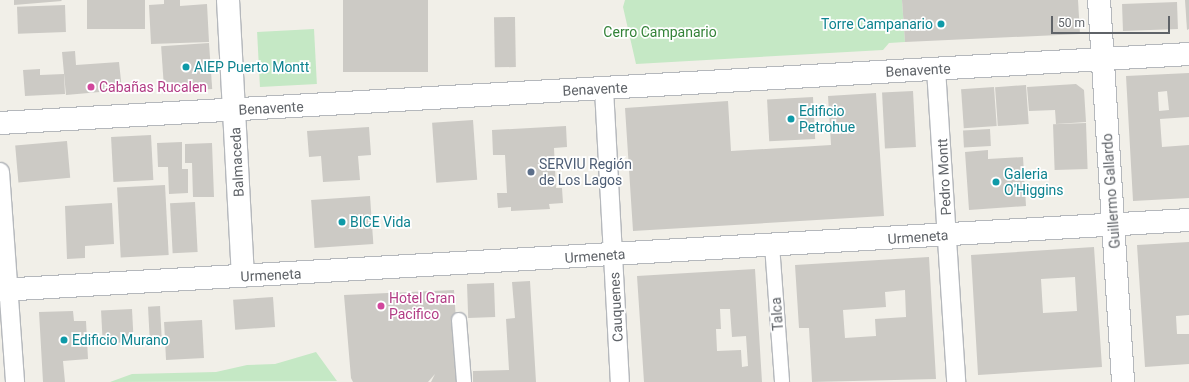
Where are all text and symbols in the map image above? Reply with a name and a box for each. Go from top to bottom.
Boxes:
scale bar [1053,8,1172,34]
place label: Torre Campanario [821,16,933,32]
text: 50 m [1058,16,1085,30]
marker: Torre Campanario [936,19,946,29]
park label: Cerro Campanario [603,24,717,40]
place label: AIEP Puerto Montt [194,59,309,75]
street label: Benavente [885,60,951,80]
marker: AIEP Puerto Montt [181,62,191,72]
place label: Cabañas Rucalen [99,79,207,95]
street label: Benavente [562,79,628,99]
marker: Cabañas Rucalen [86,82,96,92]
street label: Benavente [238,98,304,118]
place label: Edificio Petrohue [799,103,855,136]
marker: Edificio Petrohue [786,114,796,124]
street label: Balmaceda [227,127,247,197]
street label: Guillermo Gallardo [1099,133,1123,249]
street label: Pedro Montt [934,138,954,216]
place label: SERVIU Región de Los Lagos [539,156,632,188]
place label: Galeria O'Higgins [1004,166,1064,198]
marker: SERVIU Región de Los Lagos [526,167,536,177]
marker: Galeria O'Higgins [991,177,1001,187]
place label: BICE Vida [350,214,411,230]
marker: BICE Vida [337,217,347,227]
street label: Urmeneta [887,226,949,248]
street label: Urmeneta [564,245,626,267]
street label: Urmeneta [240,265,302,285]
street label: Cauquenes [606,272,626,342]
place label: Hotel Gran Pacifico [389,290,455,322]
street label: Talca [767,297,787,331]
marker: Hotel Gran Pacifico [376,301,386,311]
place label: Edificio Murano [72,332,169,348]
marker: Edificio Murano [59,335,69,345]

